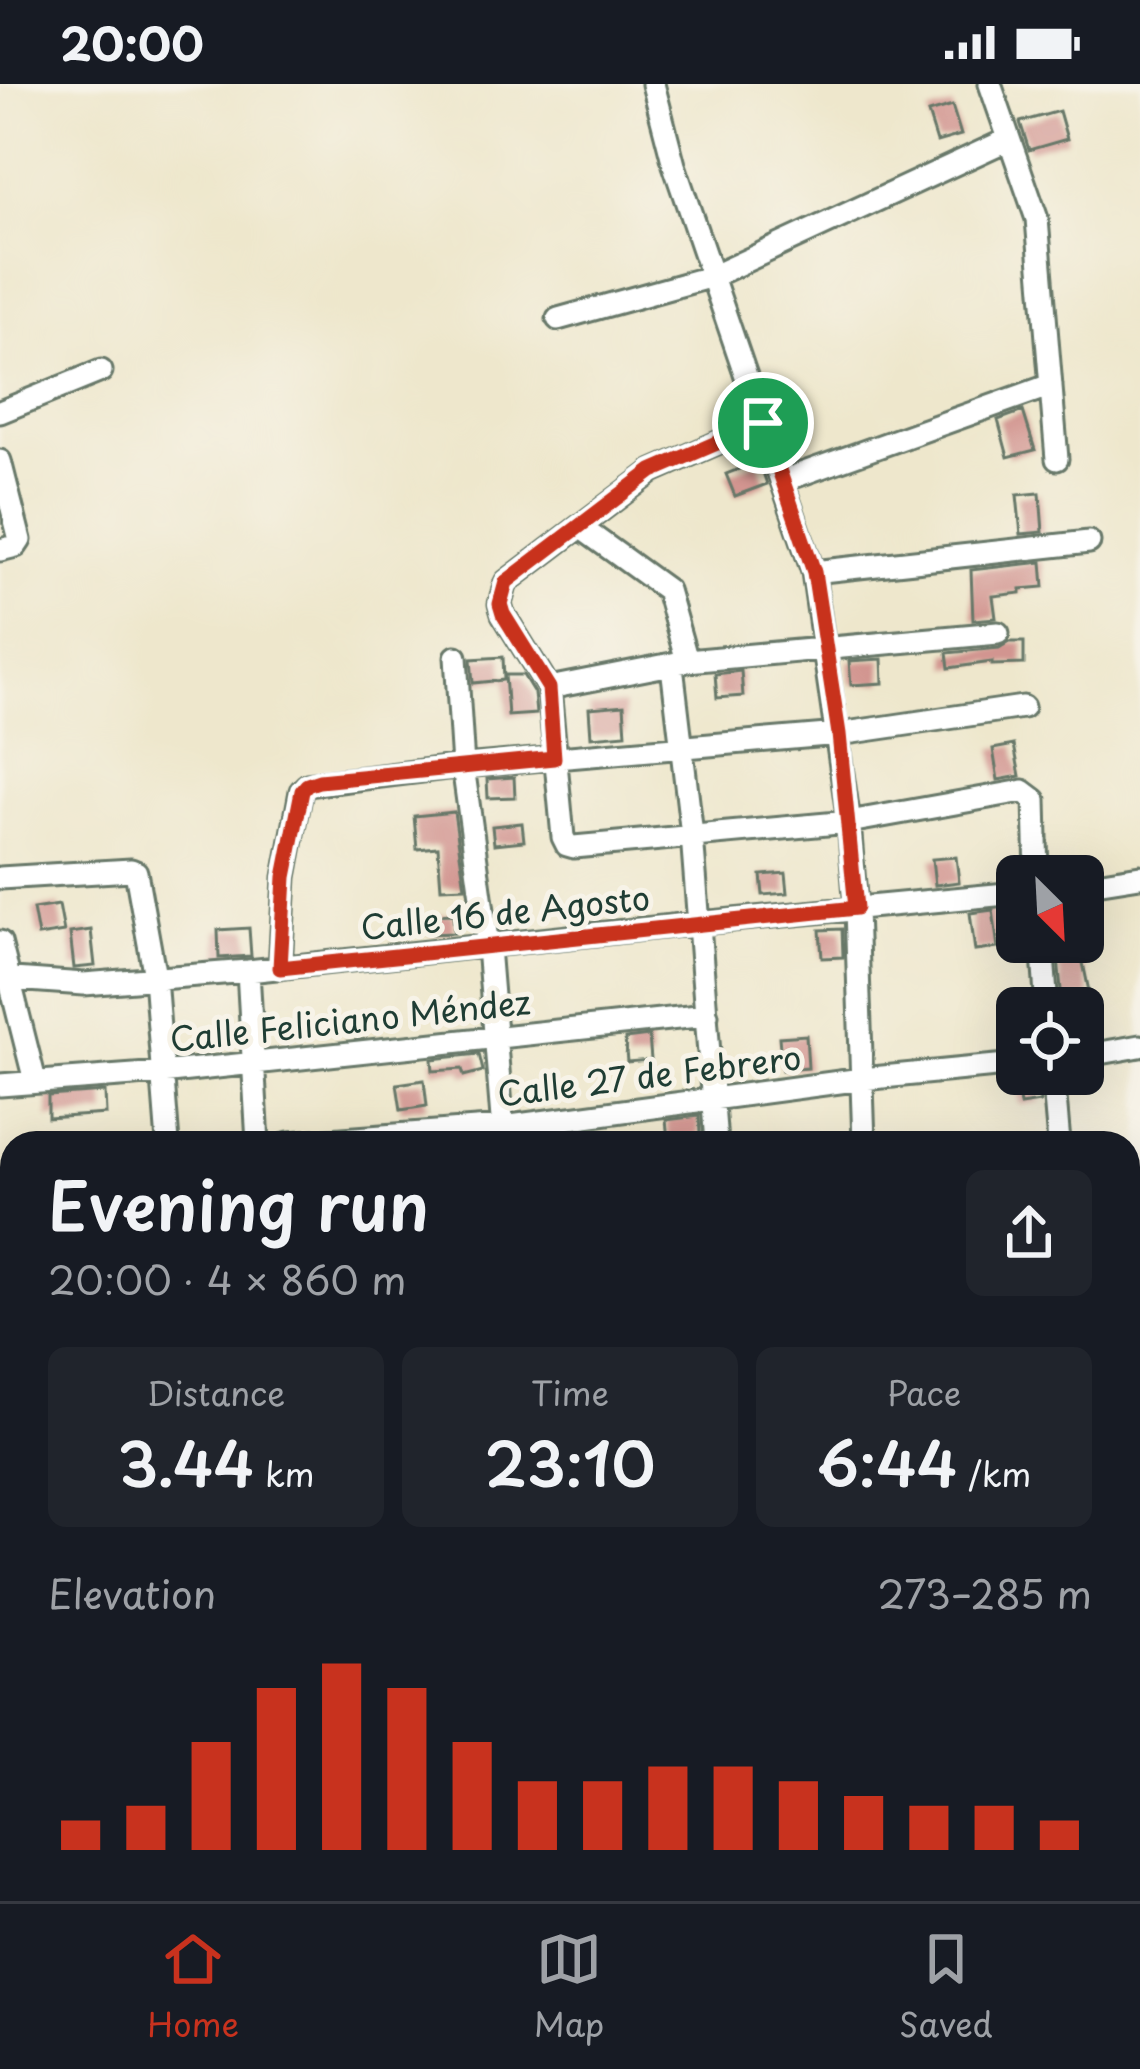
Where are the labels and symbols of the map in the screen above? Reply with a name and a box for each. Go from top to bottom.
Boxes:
pin [712,372,814,474]
north arrow [996,855,1104,963]
street label: Calle 16 de Agosto [358,871,652,951]
street label: Calle Feliciano Méndez [167,975,533,1063]
street label: Calle 27 de Febrero [494,1031,804,1117]

